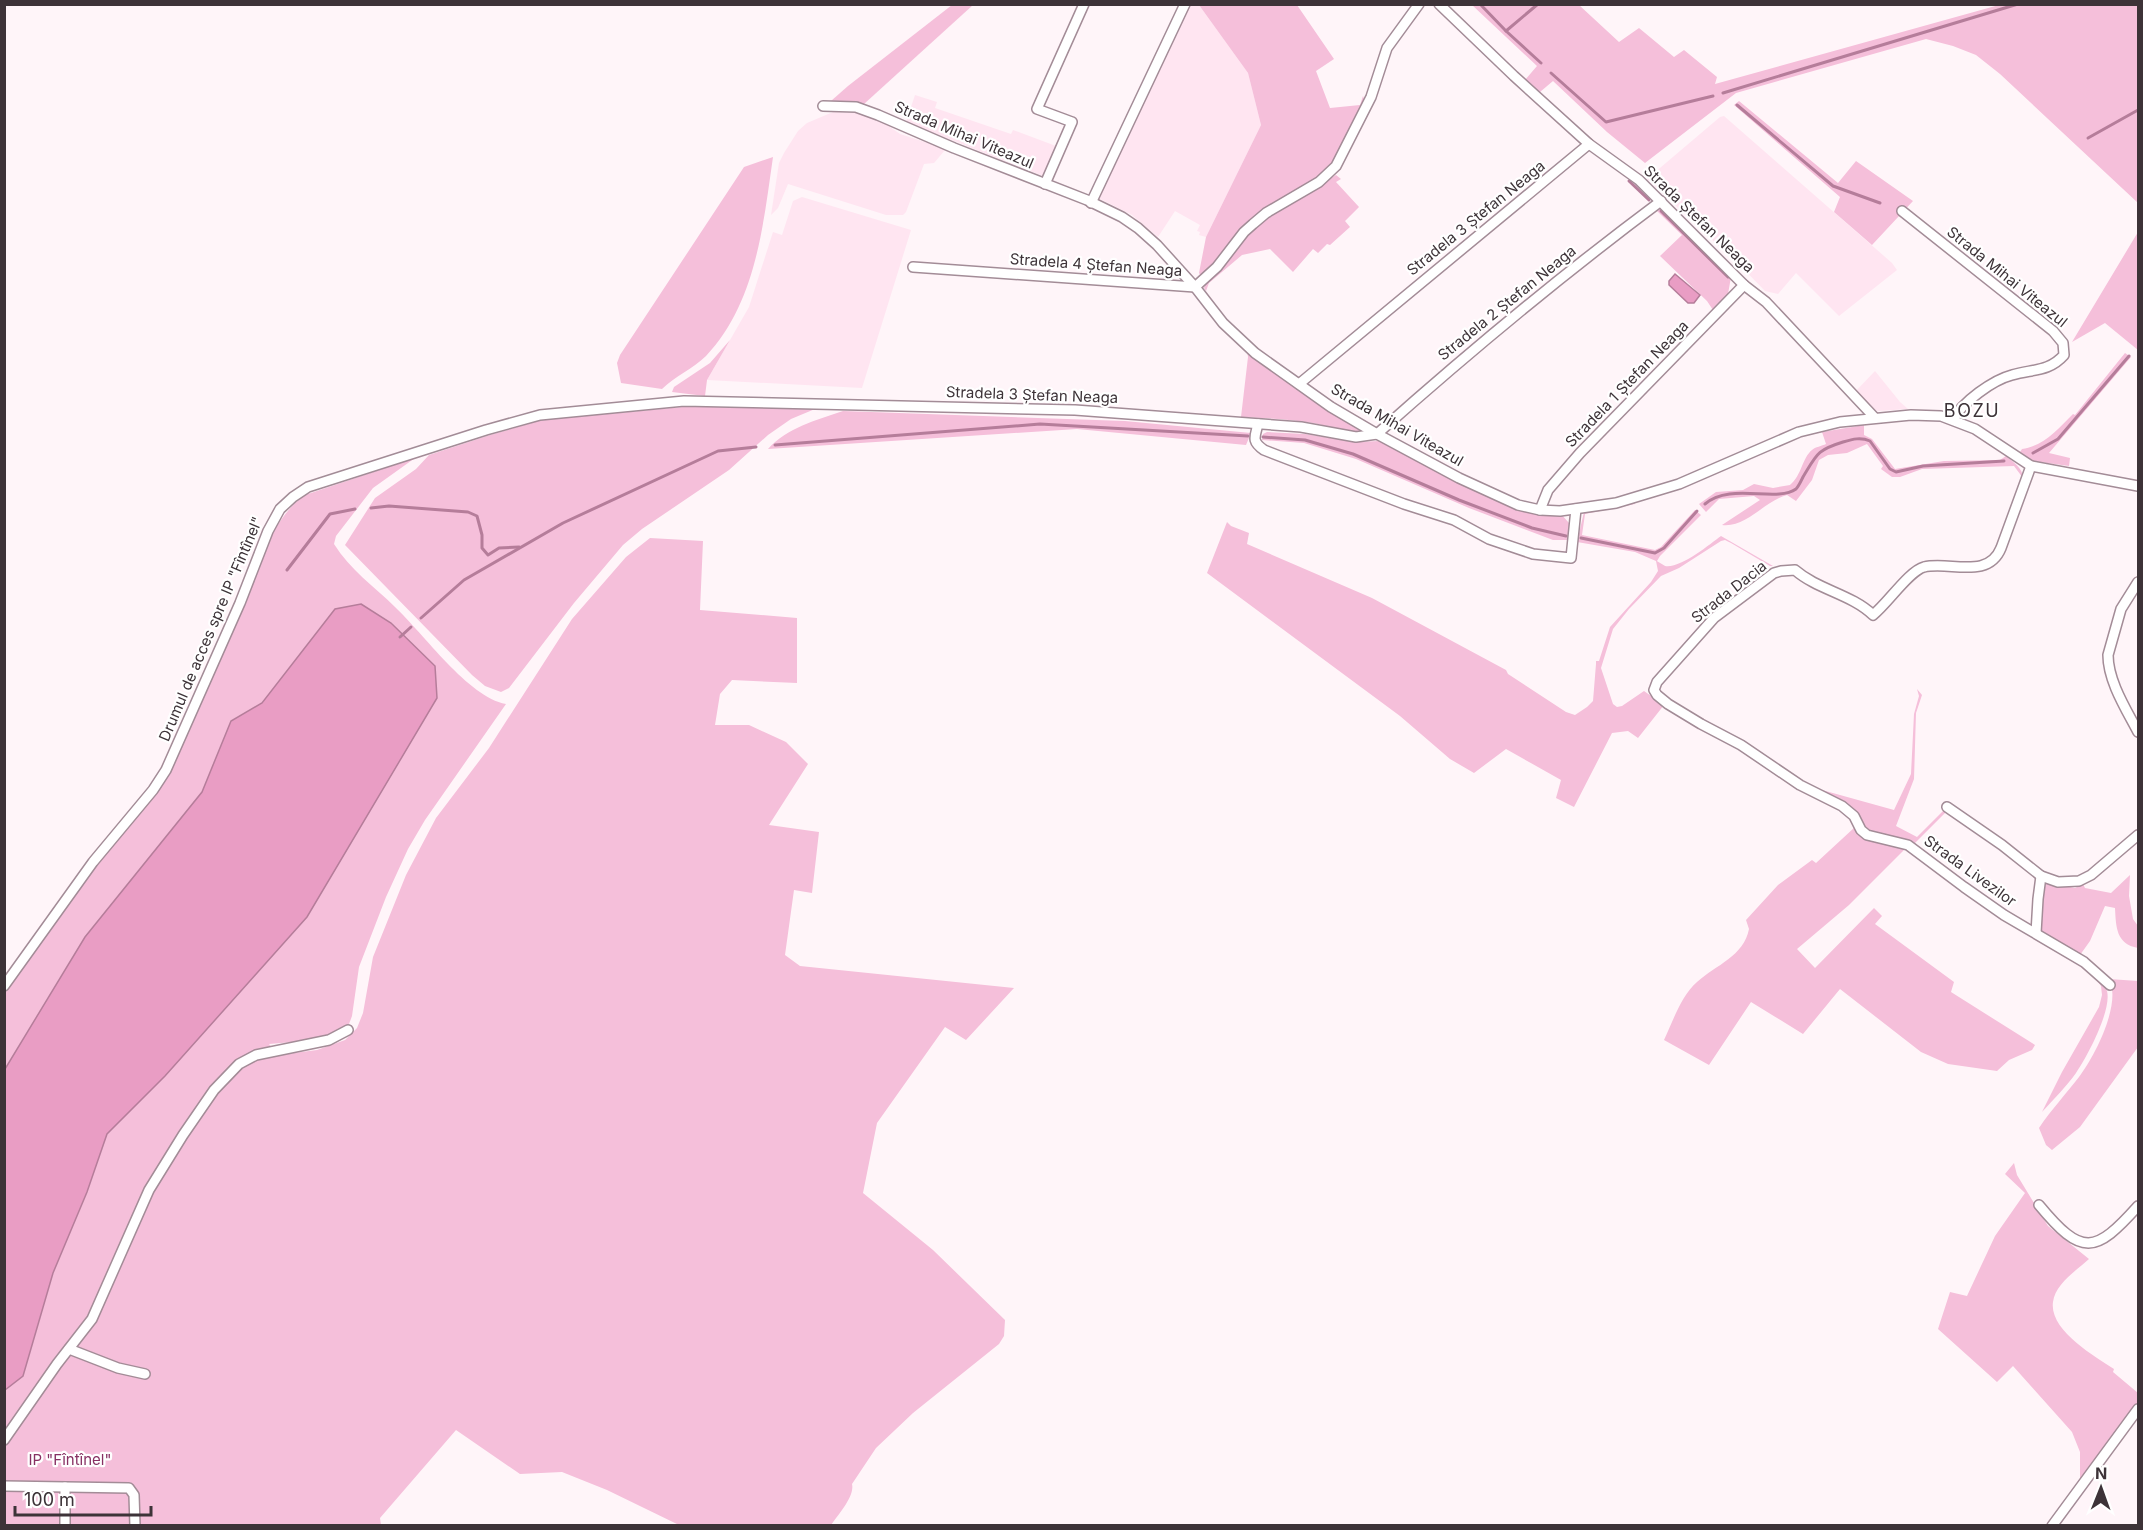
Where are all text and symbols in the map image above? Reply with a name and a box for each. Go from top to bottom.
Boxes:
street label: Strada Mihai Viteazul [892,97,1037,173]
street label: Stradela 3 Ștefan Neaga [1403,156,1549,279]
street label: Strada Ștefan Neaga [1640,161,1759,276]
street label: Strada Mihai Viteazul [1943,222,2071,331]
street label: Stradela 2 Ștefan Neaga [1434,241,1580,364]
street label: Stradela 4 Ștefan Neaga [1009,249,1183,280]
street label: Stradela 1 Ștefan Neaga [1561,316,1692,451]
street label: Strada Mihai Viteazul [1328,379,1467,470]
street label: Stradela 3 Ștefan Neaga [945,382,1119,407]
district label: BOZU [1944,400,2000,421]
street label: Drumul de acces spre IP "Fîntînel" [154,514,267,744]
street label: Strada Dacia [1687,556,1770,627]
street label: Strada Livezilor [1920,831,2020,911]
park label: IP "Fîntînel" [29,1450,111,1469]
north arrow [2071,1458,2131,1518]
text: N [2095,1463,2108,1483]
scale bar [15,1479,152,1517]
text: 100 m [24,1489,75,1510]

